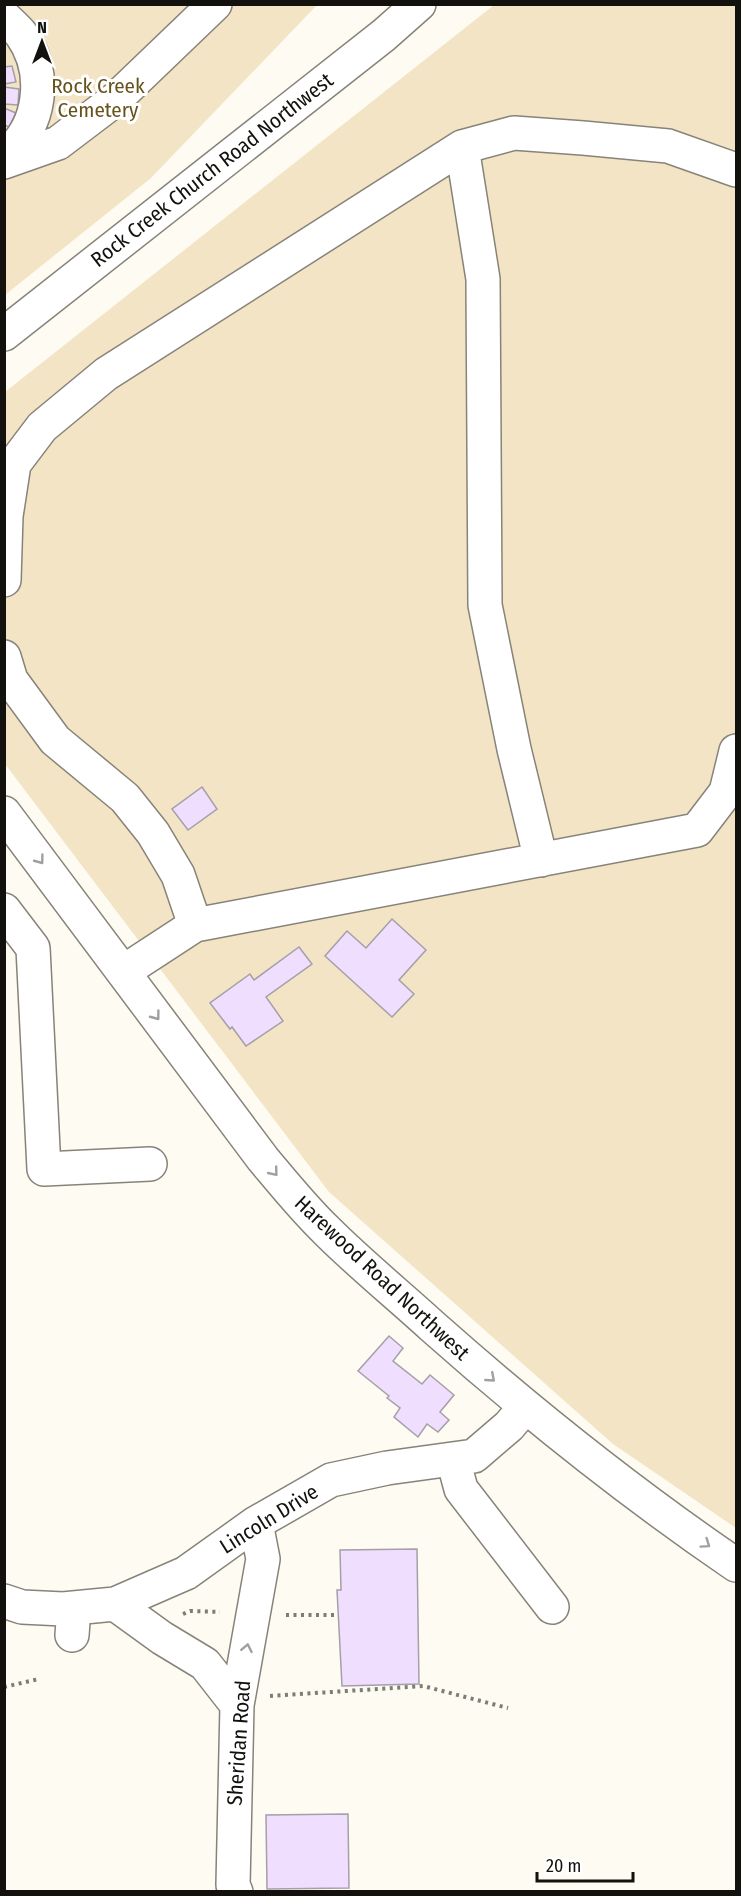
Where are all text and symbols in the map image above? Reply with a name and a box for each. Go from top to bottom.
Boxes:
north arrow [12,12,72,72]
text: N [37,18,47,37]
street label: Rock Creek Church Road Northwest [86,67,338,273]
park label: Rock Creek Cemetery [51,73,145,123]
one-way arrow [32,853,43,864]
one-way arrow [149,1010,160,1021]
one-way arrow [266,1165,277,1176]
street label: Harewood Road Northwest [289,1190,475,1366]
one-way arrow [484,1371,495,1382]
street label: Lincoln Drive [215,1478,323,1560]
one-way arrow [700,1537,711,1548]
one-way arrow [241,1643,253,1652]
street label: Sheridan Road [222,1679,256,1807]
scale bar [537,1845,633,1883]
text: 20 m [546,1855,581,1877]

